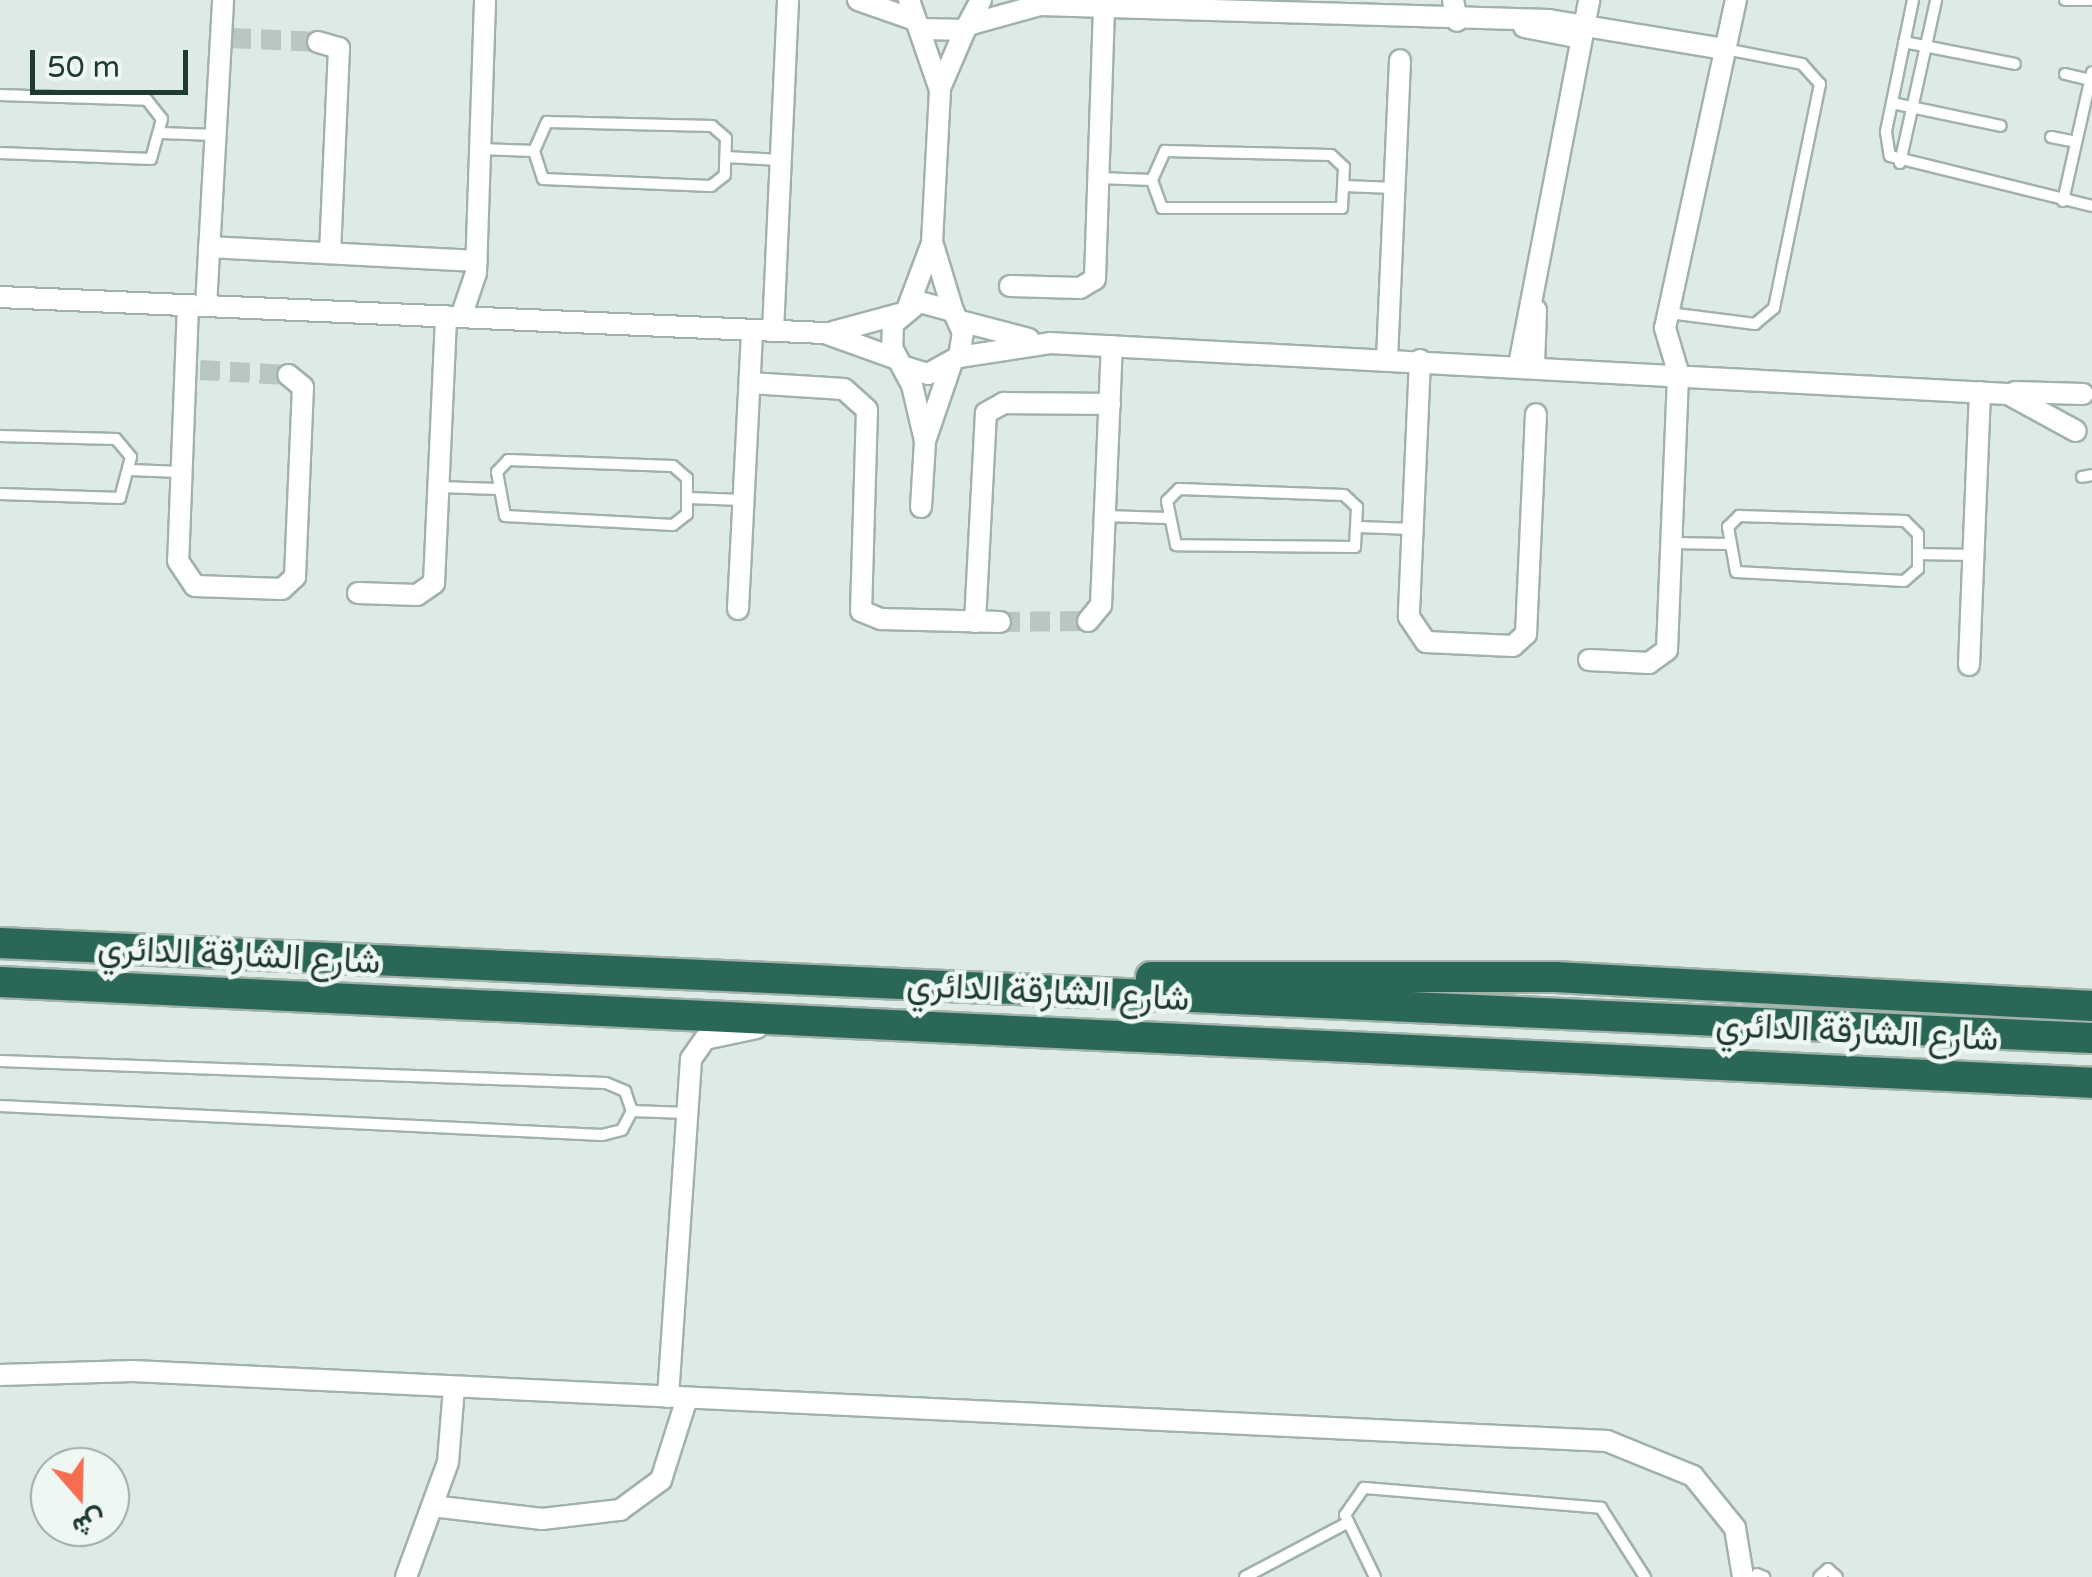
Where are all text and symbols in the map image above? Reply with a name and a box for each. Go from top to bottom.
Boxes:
scale bar [35,30,192,92]
text: 50 m [47,49,120,86]
street label: شارع الشارقة الدائري [97,927,381,983]
street label: شارع الشارقة الدائري [906,964,1190,1020]
street label: شارع الشارقة الدائري [1715,1004,1999,1060]
north arrow [30,1447,130,1547]
text: ش [68,1502,111,1545]

